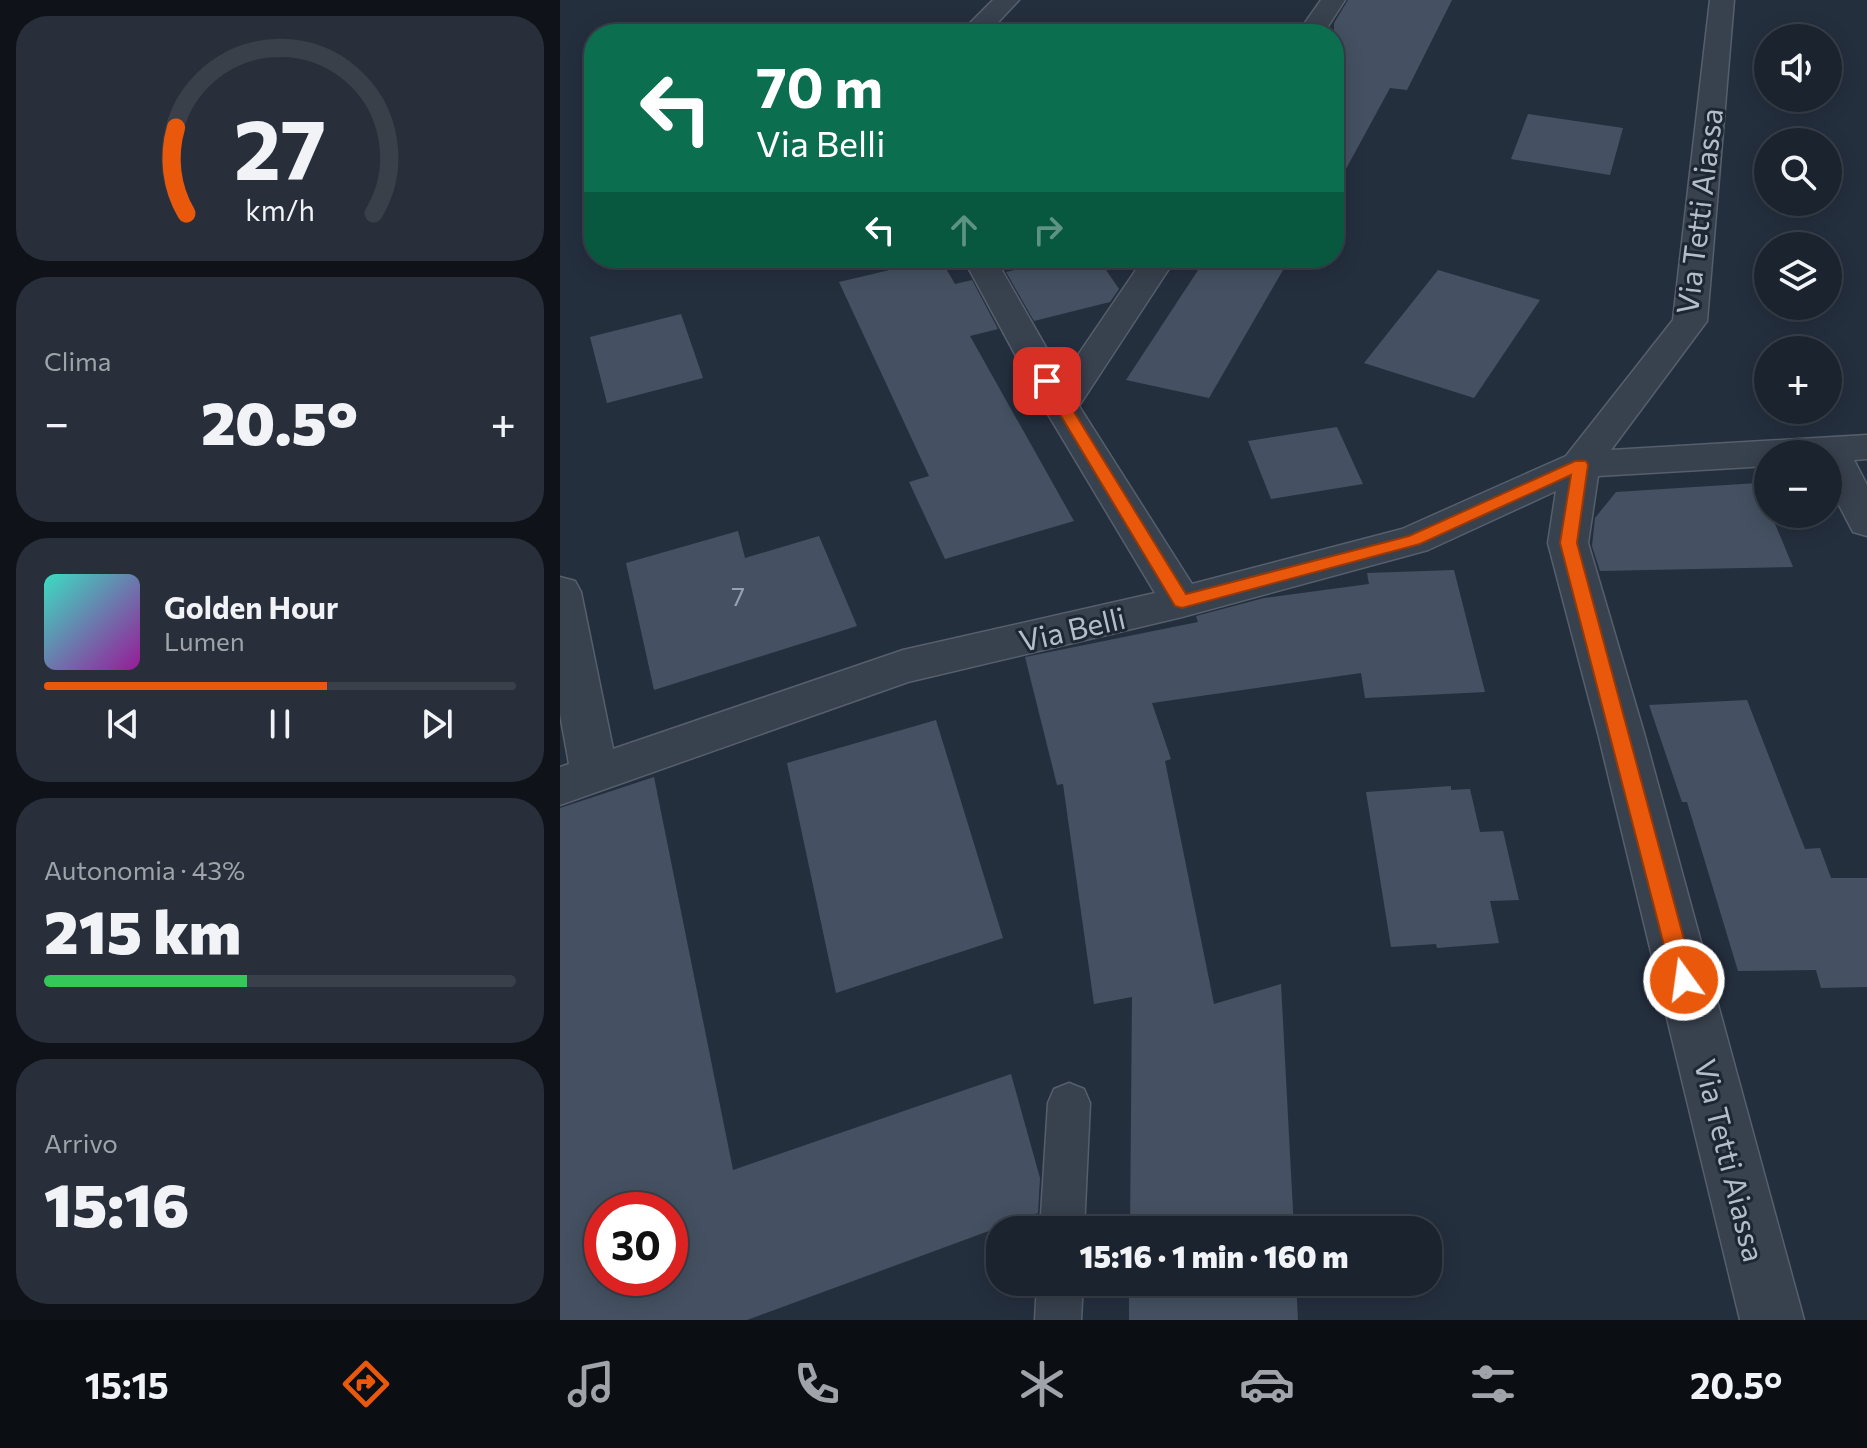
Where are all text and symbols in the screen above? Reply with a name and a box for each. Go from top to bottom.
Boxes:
map controls [1754,24,1842,528]
button: sound [1754,24,1842,112]
text: 70 m [756,51,883,120]
icon: left [624,56,728,160]
text: 27 [234,95,326,197]
street label: Via Tetti Aiassa [1667,106,1729,316]
text: Via Belli [756,120,885,164]
button: search [1754,128,1842,216]
text: km/h [245,193,315,228]
icon: left [858,208,902,252]
icon: ahead [942,208,986,252]
icon: right [1026,208,1070,252]
button: layers [1754,232,1842,320]
button: + [1754,336,1842,424]
text: Clima [44,345,111,376]
pin [1013,347,1081,415]
icon: arrive [1025,359,1069,403]
text: 20.5° [201,384,358,457]
text: − [44,394,69,448]
text: + [490,394,516,448]
button: − [1754,440,1842,528]
house number: 7 [731,580,745,611]
text: Golden Hour [164,588,338,625]
street label: Via Belli [1015,598,1129,658]
text: Lumen [164,625,245,656]
icon: previous [101,702,145,746]
icon: pause [258,702,302,746]
icon: next [415,702,459,746]
text: Autonomia · 43% [44,854,245,885]
text: 215 km [44,893,241,966]
position arrow [1642,938,1726,1022]
street label: Via Tetti Aiassa [1688,1055,1774,1265]
text: Arrivo [44,1127,118,1158]
text: 15:16 [44,1166,189,1239]
speed limit sign: 30 [584,1192,688,1296]
text: 15:16 · 1 min · 160 m [1079,1237,1349,1274]
icon: directions [338,1356,394,1412]
icon: music [563,1356,619,1412]
icon: phone [789,1356,845,1412]
icon: climate [1014,1356,1070,1412]
icon: car [1239,1356,1295,1412]
icon: filters [1465,1356,1521,1412]
text: 15:15 [85,1362,169,1406]
text: 20.5° [1690,1362,1782,1406]

